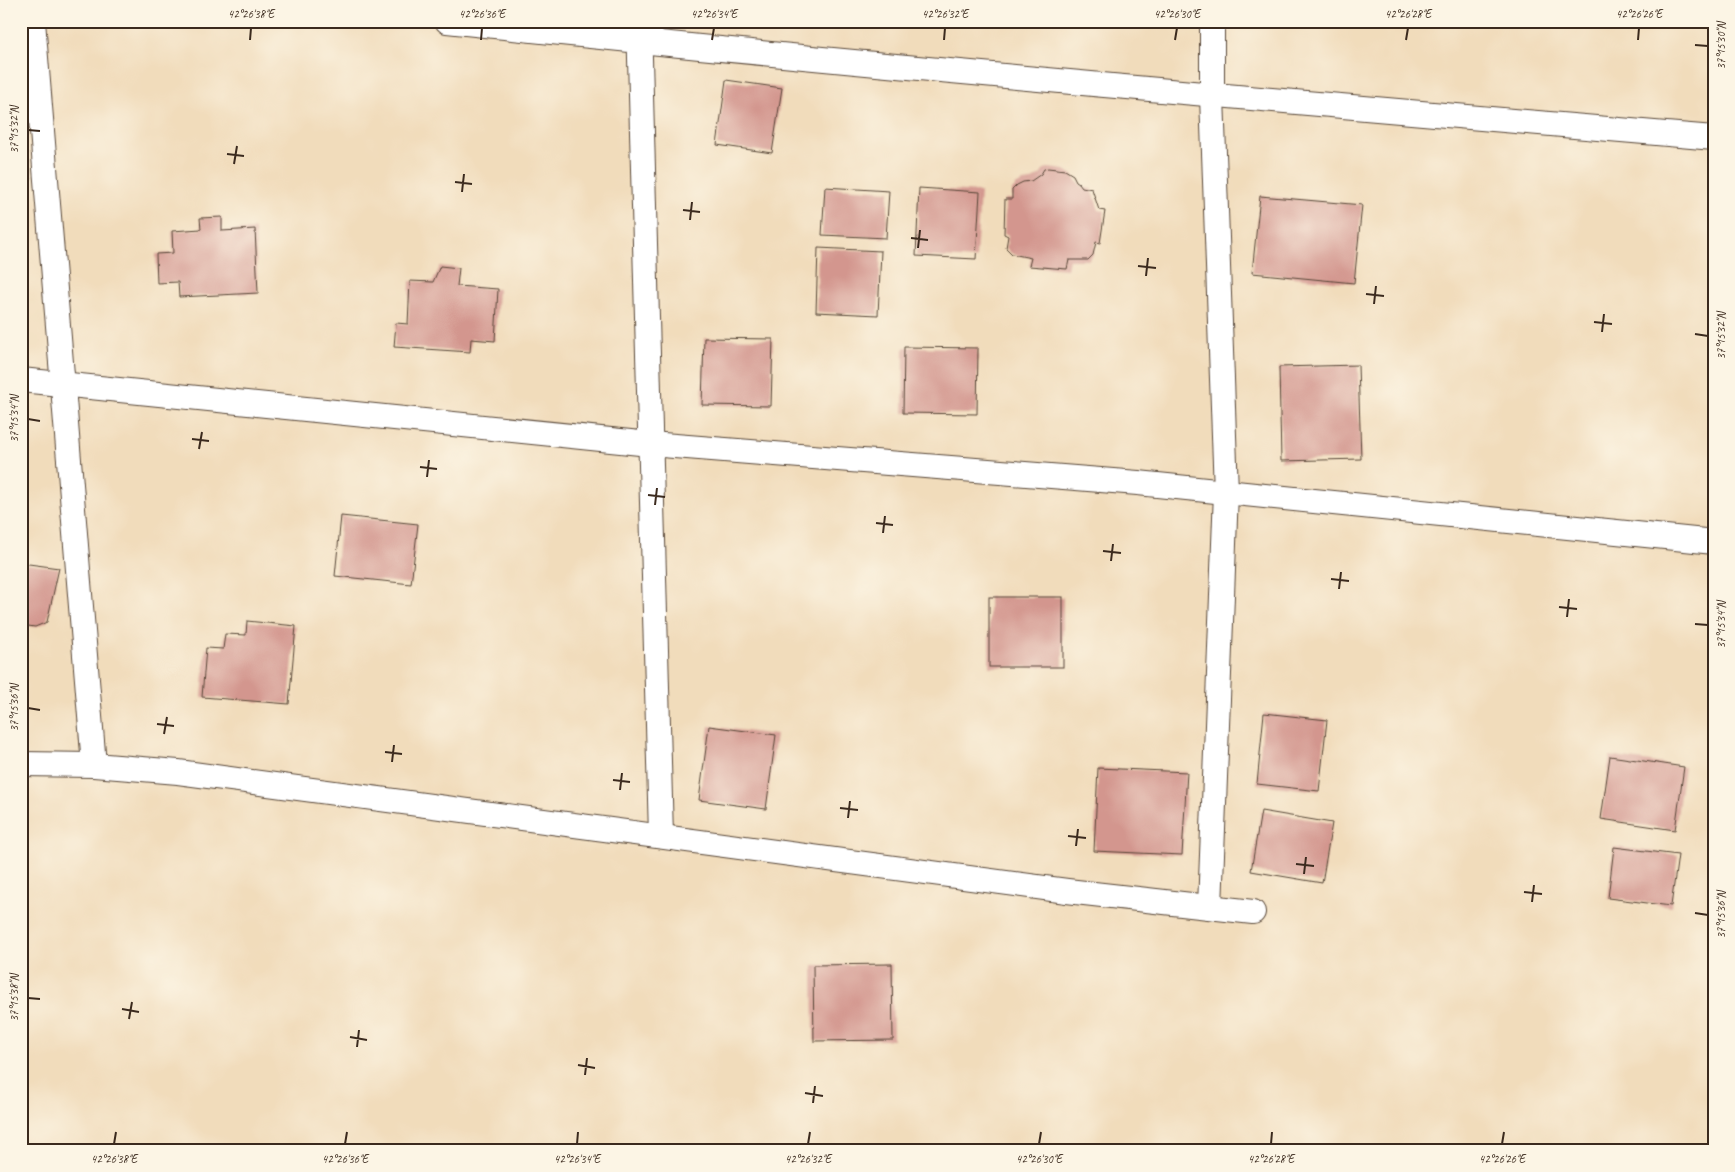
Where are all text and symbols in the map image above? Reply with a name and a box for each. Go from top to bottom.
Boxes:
text: 42°26'38"E [228,6,276,22]
text: 42°26'36"E [459,6,507,22]
text: 42°26'34"E [691,6,739,22]
text: 42°26'32"E [922,6,970,22]
text: 42°26'30"E [1154,6,1202,22]
text: 42°26'28"E [1385,6,1433,22]
text: 42°26'26"E [1616,6,1664,22]
text: 37°15'30"N [1713,21,1729,70]
text: 37°15'32"N [6,105,22,154]
text: 37°15'32"N [1713,311,1729,360]
text: 37°15'34"N [6,394,22,443]
text: 37°15'34"N [1713,600,1729,649]
text: 37°15'36"N [6,683,22,732]
text: 37°15'36"N [1713,890,1729,939]
text: 37°15'38"N [6,973,22,1022]
text: 42°26'38"E [91,1151,139,1167]
text: 42°26'36"E [322,1151,370,1167]
text: 42°26'34"E [554,1151,602,1167]
text: 42°26'32"E [785,1151,833,1167]
text: 42°26'30"E [1016,1151,1064,1167]
text: 42°26'28"E [1248,1151,1296,1167]
text: 42°26'26"E [1479,1151,1527,1167]

